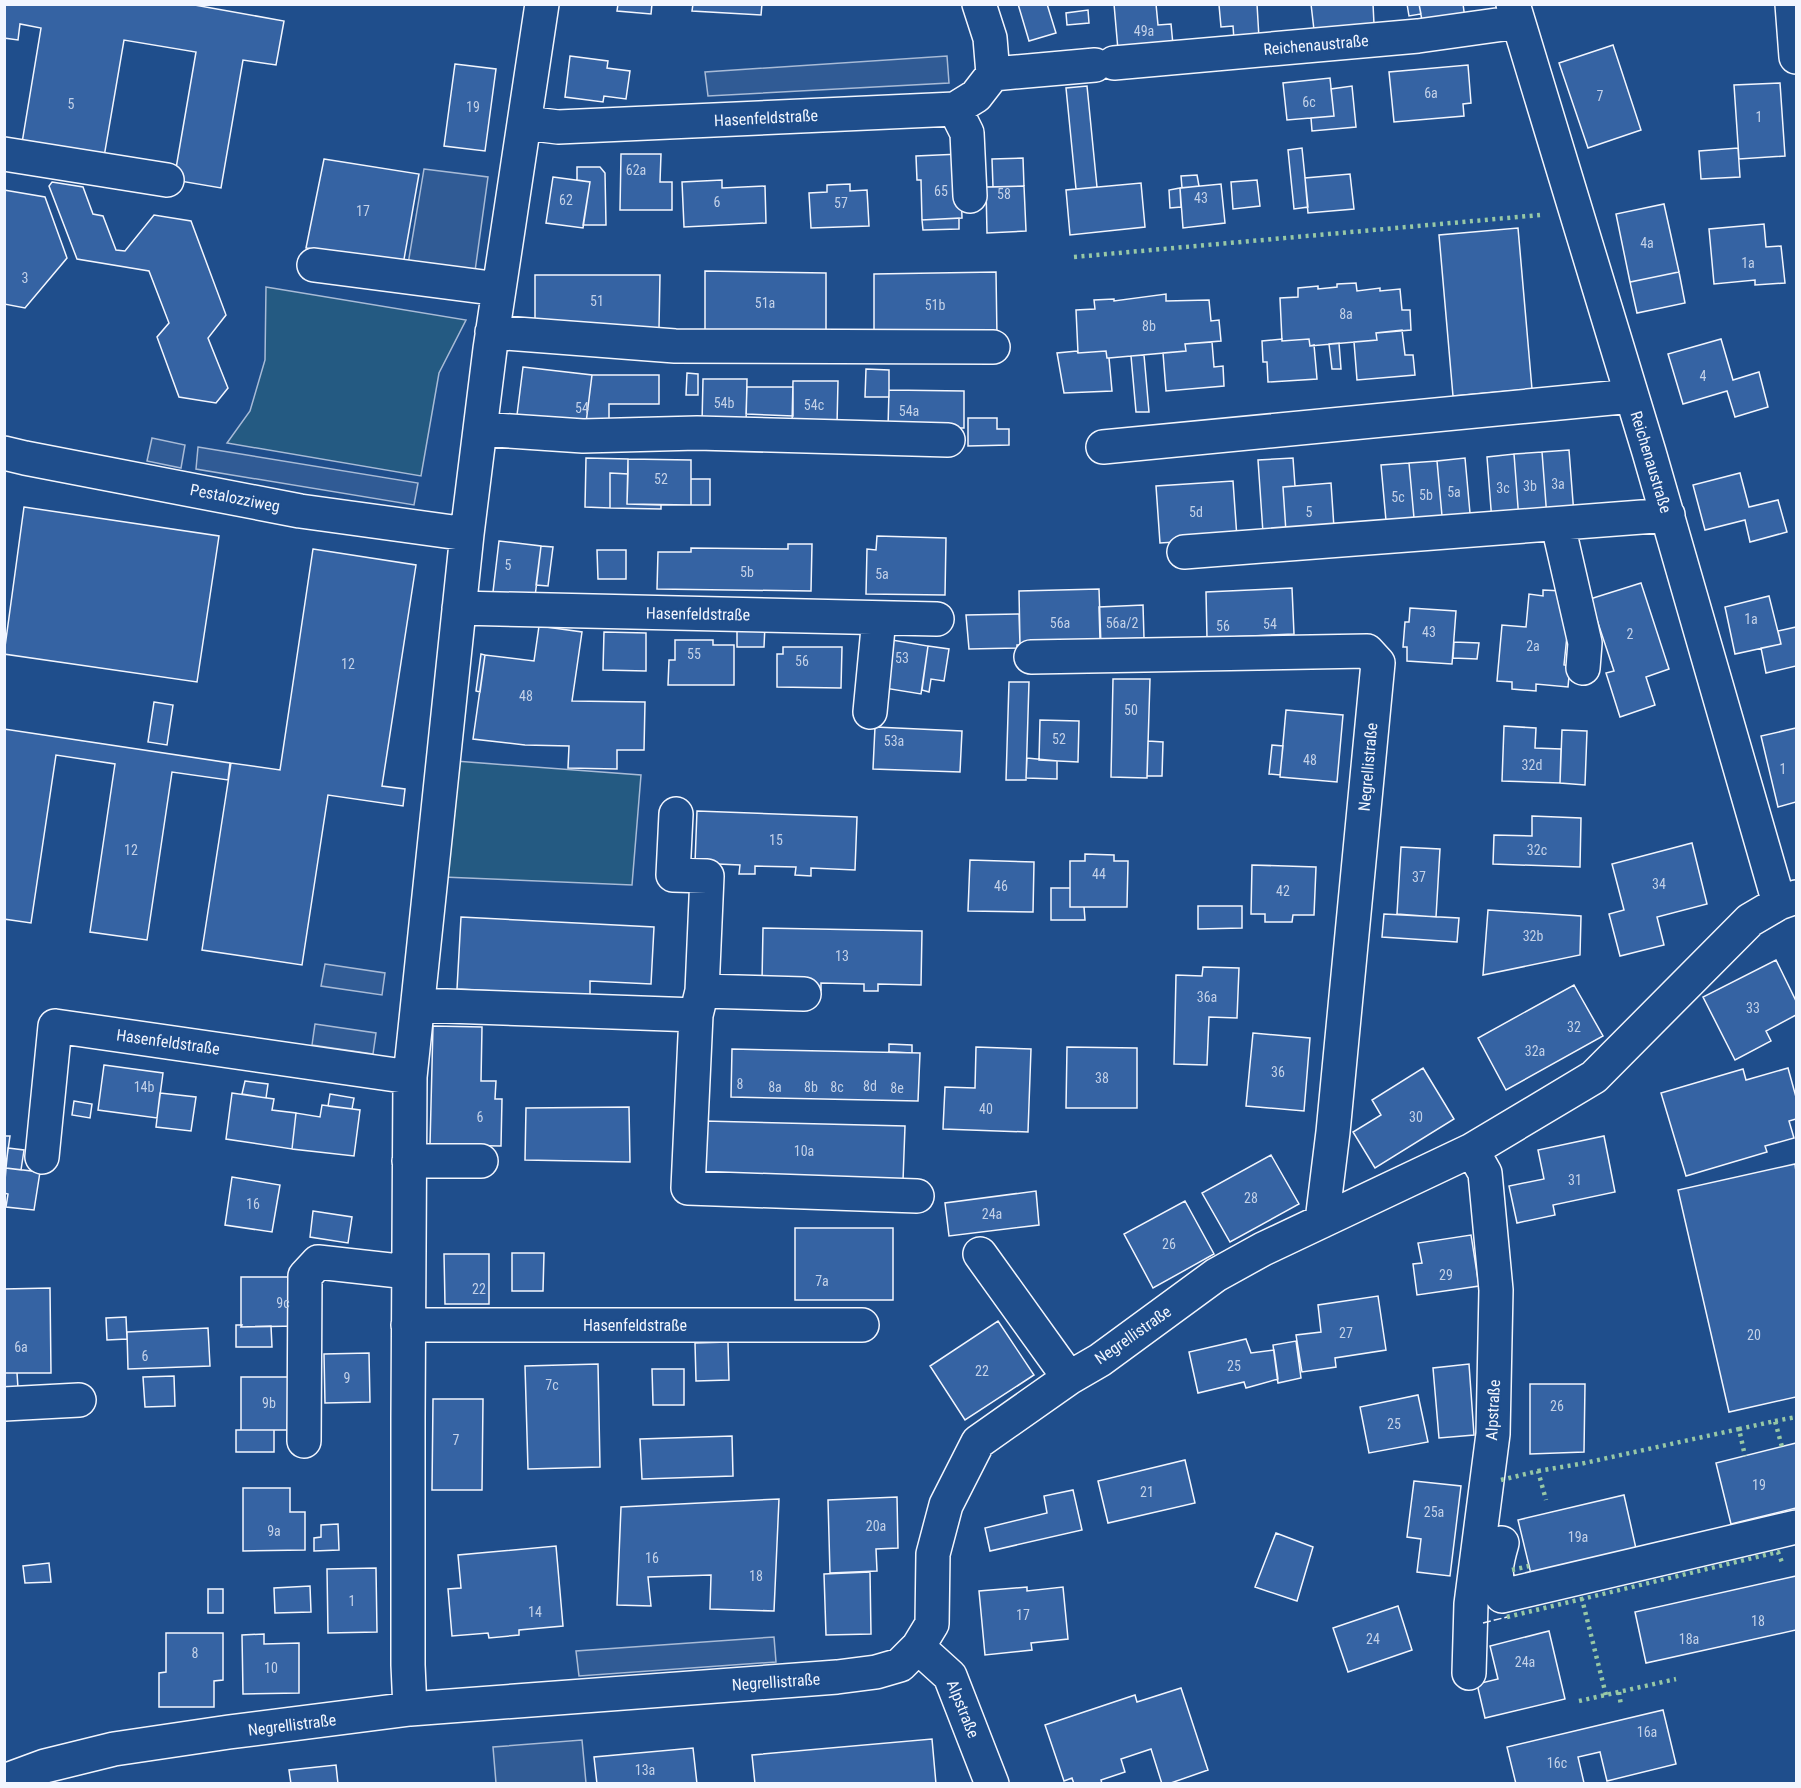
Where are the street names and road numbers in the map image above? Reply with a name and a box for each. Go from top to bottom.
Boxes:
street label: Reichenaustraße [1263,31,1369,59]
street label: Hasenfeldstraße [713,106,819,130]
street label: Reichenaustraße [1626,409,1676,515]
street label: Pestalozziweg [189,480,281,516]
street label: Hasenfeldstraße [646,604,750,624]
street label: Negrellistraße [1355,722,1381,812]
street label: Hasenfeldstraße [115,1025,221,1059]
street label: Negrellistraße [1091,1302,1175,1368]
street label: Hasenfeldstraße [583,1316,687,1335]
street label: Alpstraße [1482,1379,1504,1441]
street label: Negrellistraße [731,1669,821,1695]
street label: Alpstraße [943,1677,983,1741]
street label: Negrellistraße [247,1710,337,1740]

